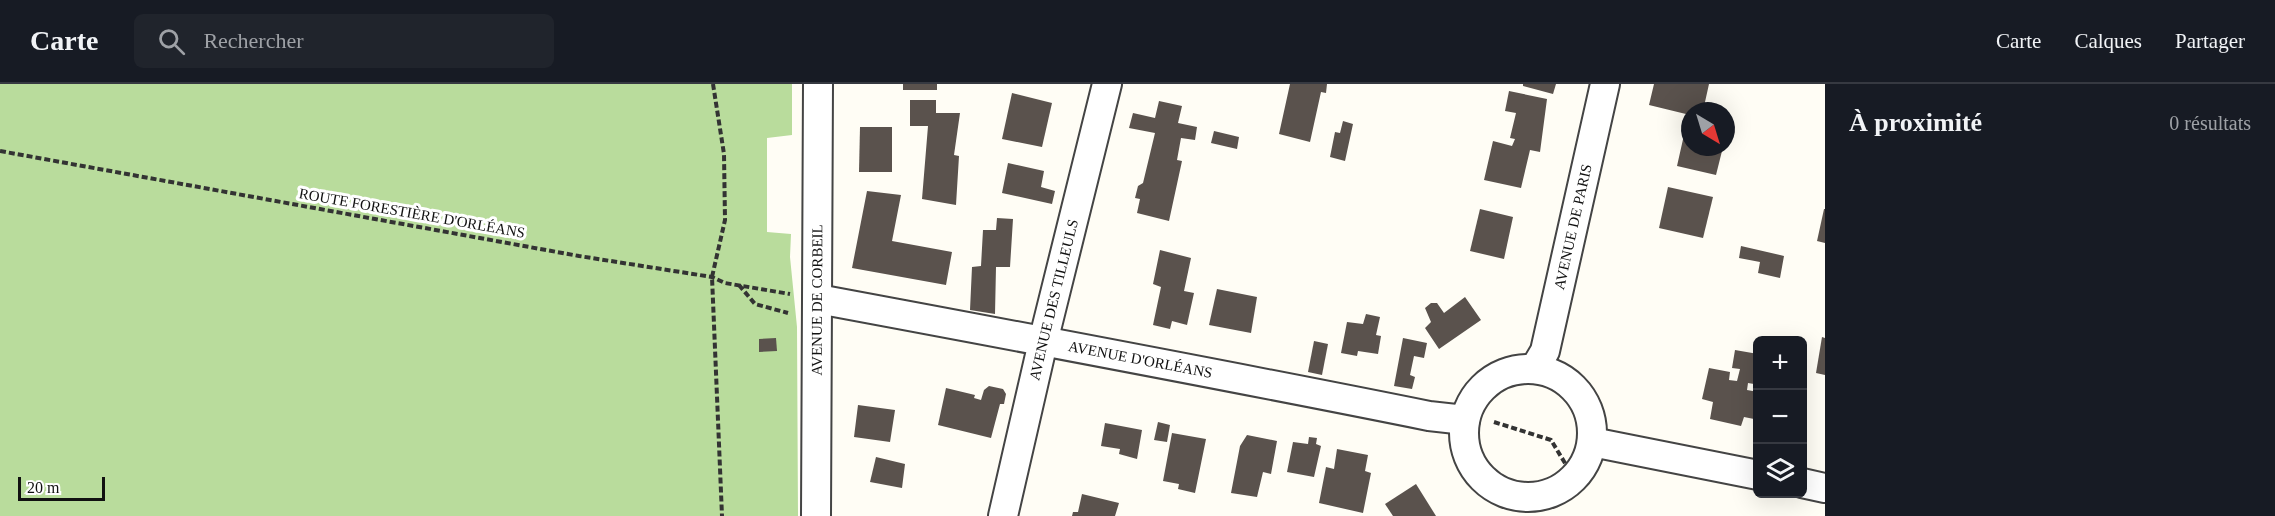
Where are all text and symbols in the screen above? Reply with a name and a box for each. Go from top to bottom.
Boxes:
search box [134,14,554,68]
text: Carte [30,25,98,56]
icon: search [155,25,188,58]
text: Rechercher [203,28,304,53]
text: Carte [1996,29,2041,53]
text: Calques [2074,29,2142,53]
text: Partager [2175,29,2245,53]
north arrow [1681,102,1735,156]
text: À proximité [1849,108,1982,137]
text: 0 résultats [2169,112,2251,134]
street label: AVENUE DE PARIS [1551,162,1595,291]
street label: ROUTE FORESTIÈRE D'ORLÉANS [298,185,526,241]
street label: AVENUE DES TILLEULS [1026,218,1081,382]
street label: AVENUE DE CORBEIL [809,224,825,376]
map controls [1753,336,1807,498]
button: + [1753,336,1807,390]
street label: AVENUE D'ORLÉANS [1067,338,1214,381]
button: − [1753,390,1807,444]
button: layers [1753,444,1807,498]
scale bar [18,474,105,502]
text: 20 m [27,479,59,496]

